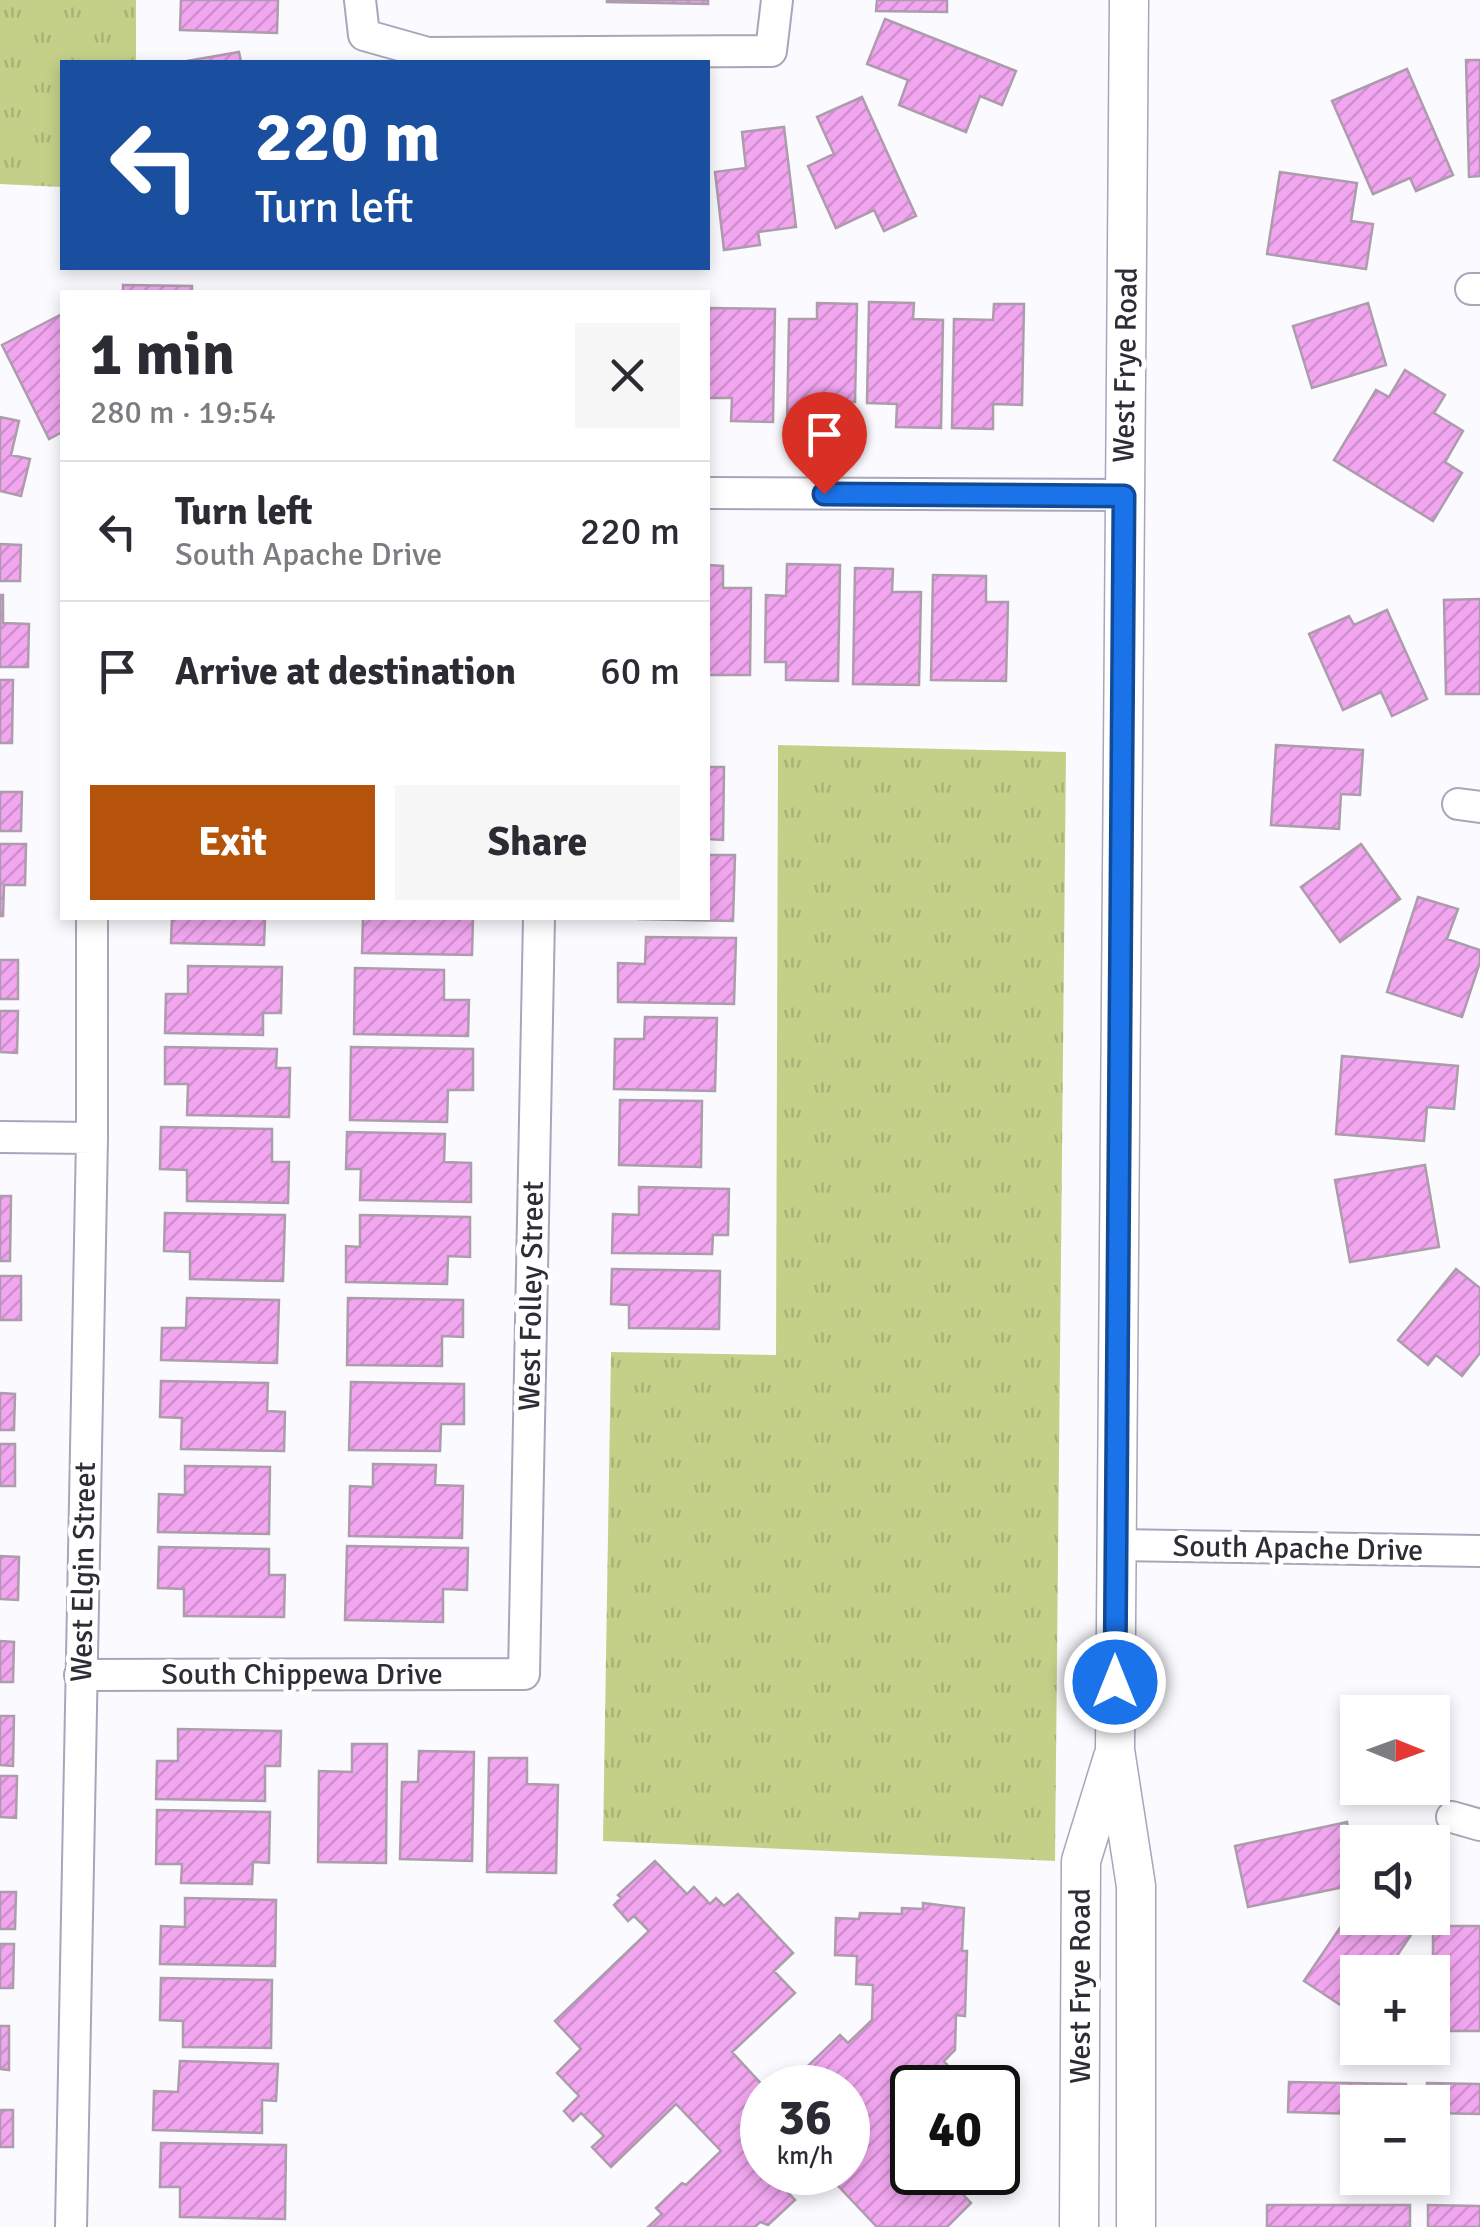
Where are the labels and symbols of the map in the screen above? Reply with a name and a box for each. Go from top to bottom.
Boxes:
street label: West Frye Road [1105,267,1146,463]
pin [782,392,867,495]
street label: West Folley Street [511,1181,552,1412]
street label: West Elgin Street [63,1462,104,1682]
street label: South Apache Drive [1172,1528,1424,1569]
position arrow [1063,1630,1167,1734]
street label: South Chippewa Drive [161,1656,443,1693]
north arrow [1340,1695,1450,1805]
street label: West Frye Road [1062,1888,1099,2084]
speed limit sign: 40 [890,2065,1020,2195]

